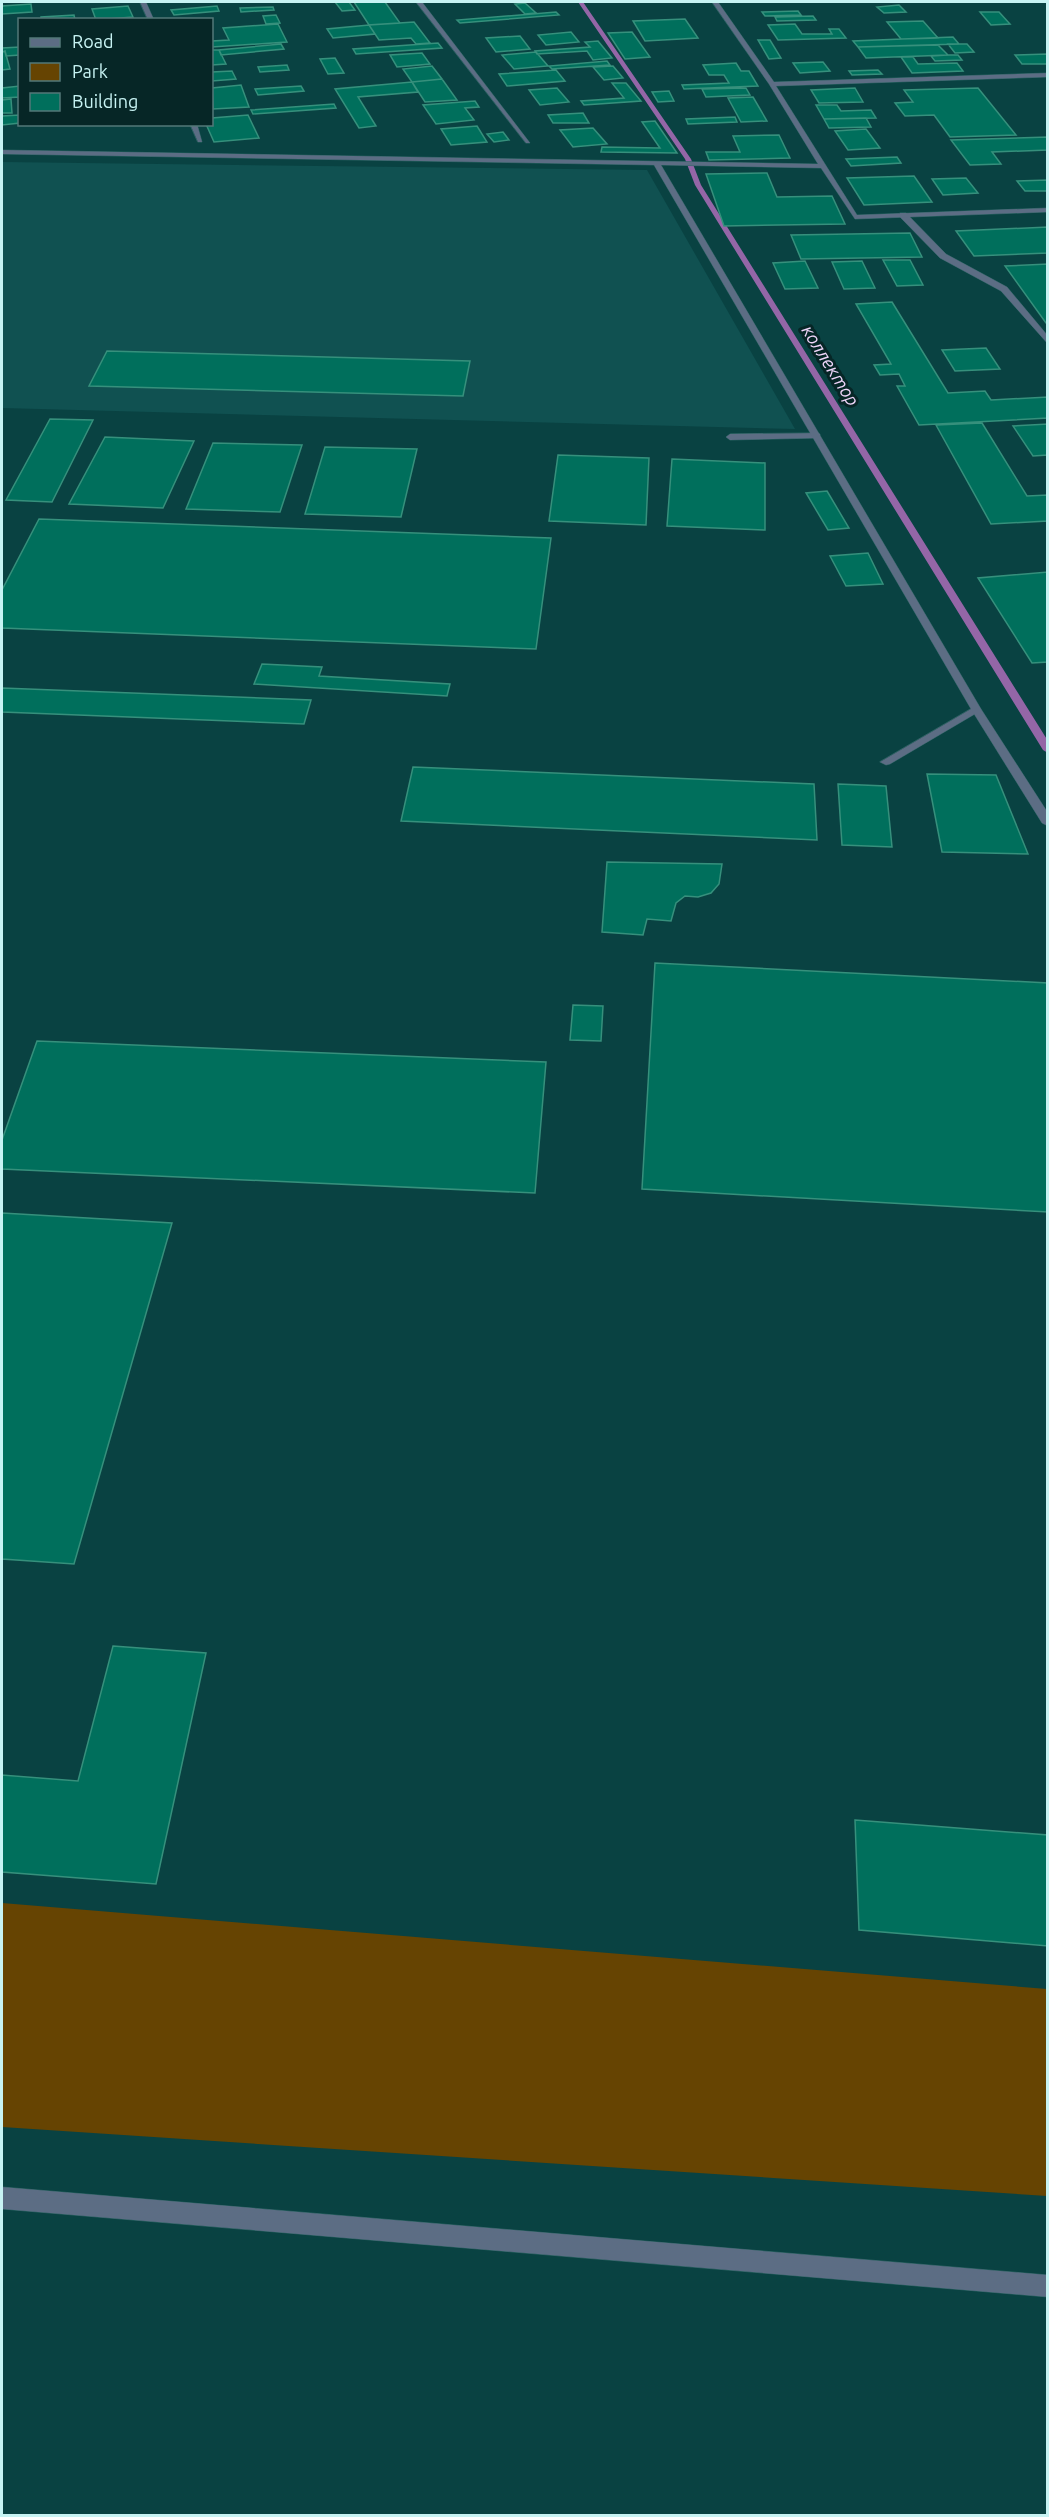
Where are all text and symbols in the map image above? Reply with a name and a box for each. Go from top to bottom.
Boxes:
legend [18,18,213,126]
text: Road [72,31,114,51]
text: Park [72,61,108,81]
text: Building [72,91,138,111]
water label: коллектор [798,321,864,409]

